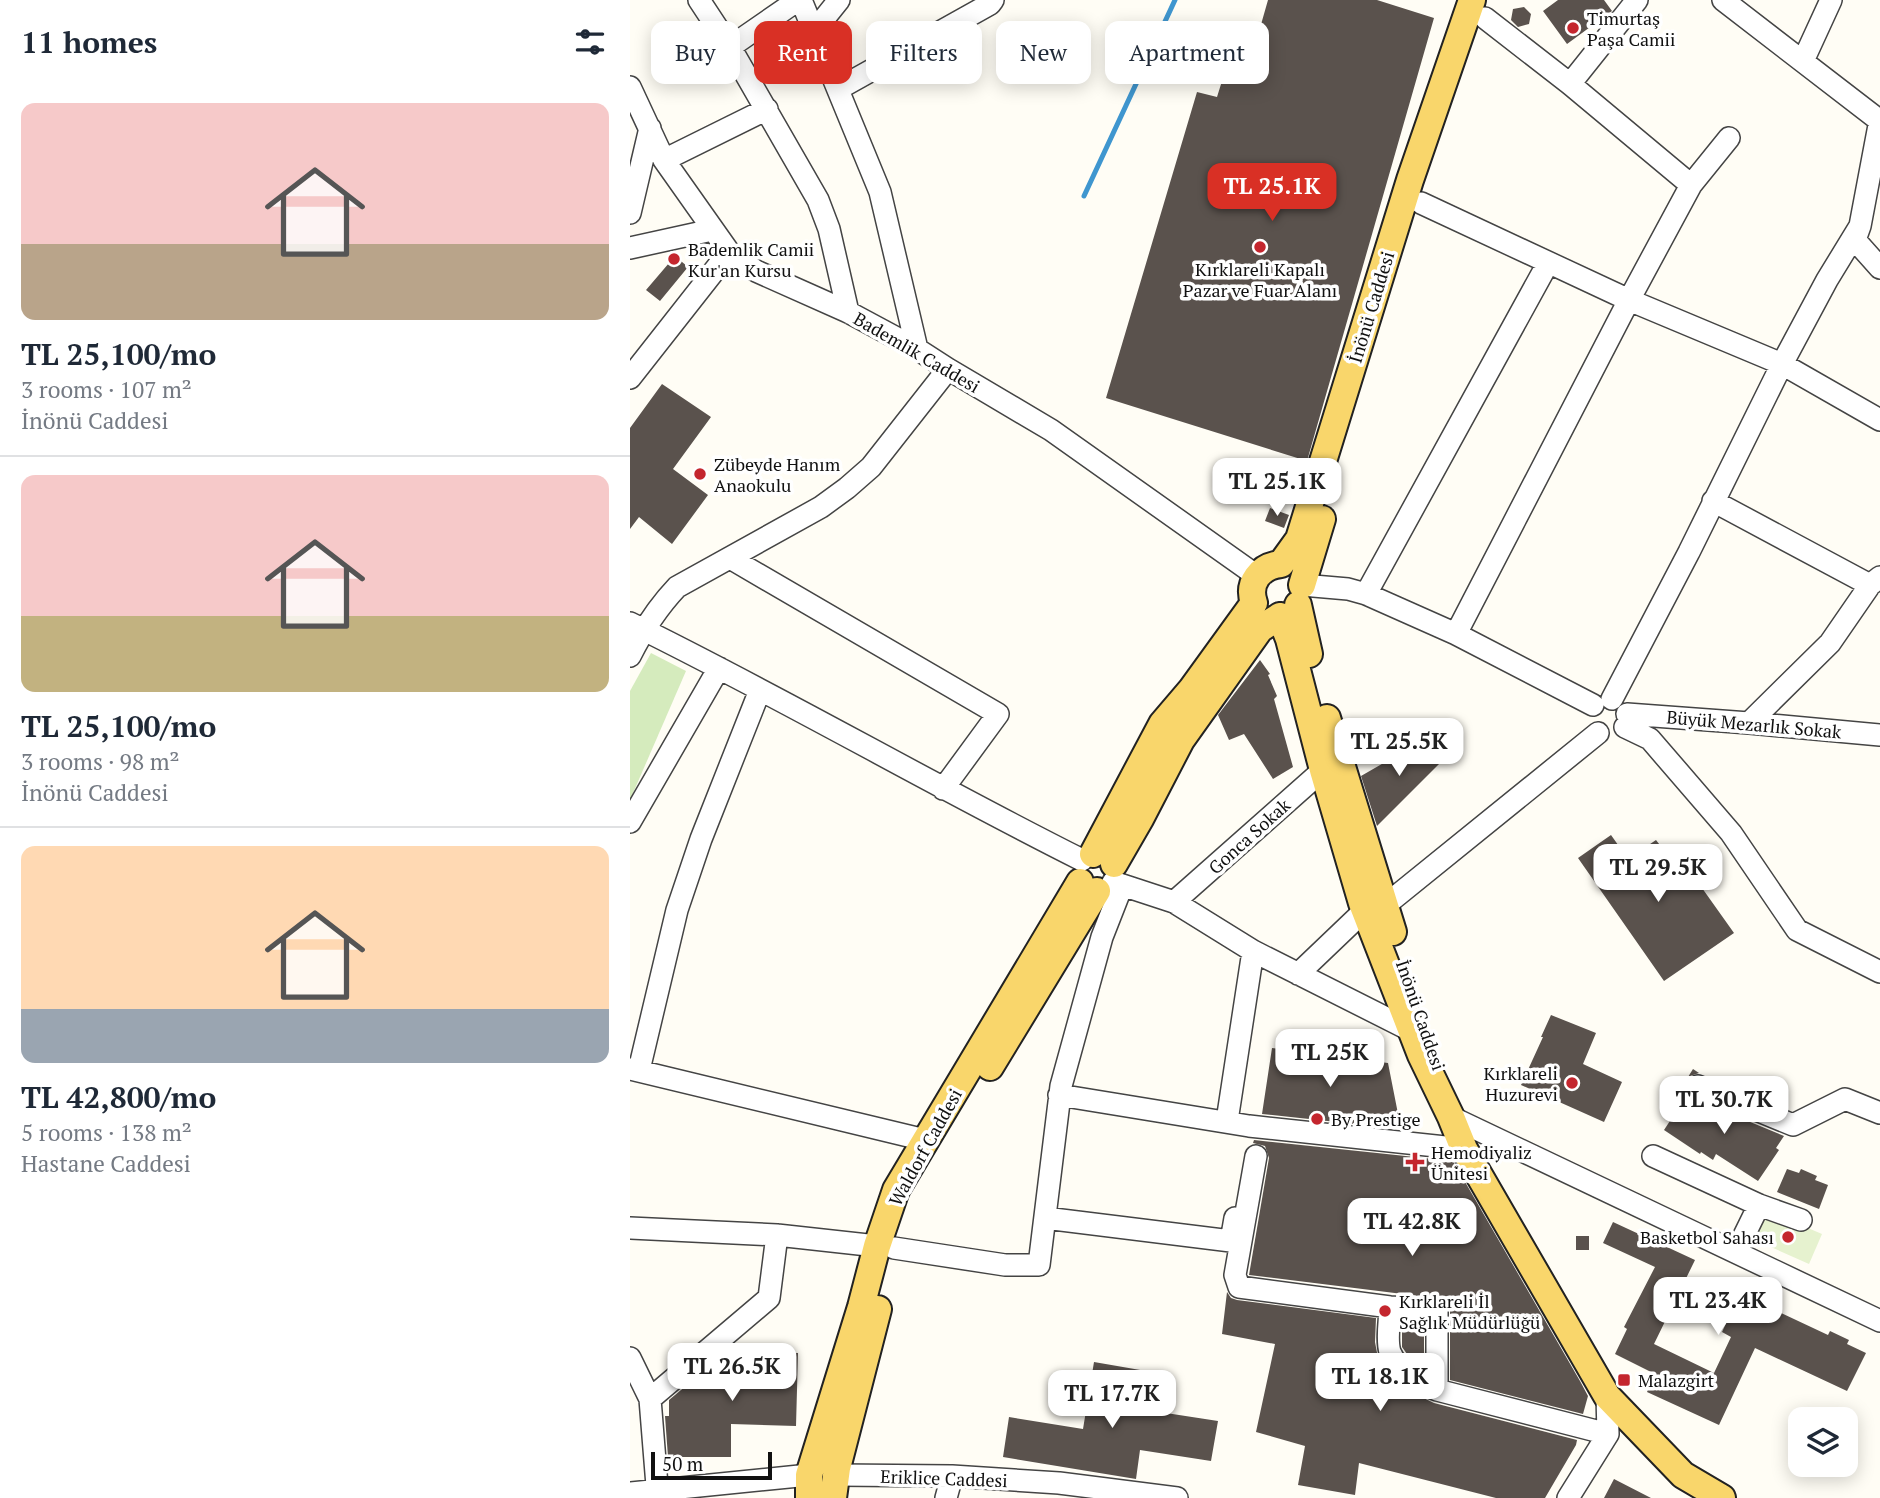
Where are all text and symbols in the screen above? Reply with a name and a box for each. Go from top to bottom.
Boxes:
place label: Timurtaş Paşa Camii [1587,6,1675,51]
marker: Timurtaş Paşa Camii [1565,20,1581,36]
chip: Buy [651,21,740,84]
chip: Rent [754,21,852,84]
chip: Filters [866,21,982,84]
chip: New [996,21,1091,84]
chip: Apartment [1105,21,1269,84]
text: 11 homes [21,22,157,62]
icon: filters [571,23,609,61]
icon: home [252,149,378,275]
pin: TL 25.1K [1200,164,1344,223]
text: TL 25.1K [1223,170,1321,201]
place label: Bademlik Camii Kur'an Kursu [688,237,814,282]
marker: Kırklareli Kapalı Pazar ve Fuar Alanı [1252,239,1268,255]
street label: İnönü Caddesi [1343,248,1399,366]
marker: Bademlik Camii Kur'an Kursu [666,251,682,267]
place label: Kırklareli Kapalı Pazar ve Fuar Alanı [1183,257,1337,302]
street label: Bademlik Caddesi [849,306,985,398]
text: TL 25,100/mo [21,334,216,374]
text: 3 rooms · 107 m² [21,374,192,405]
text: İnönü Caddesi [21,405,168,436]
place label: Zübeyde Hanım Anaokulu [714,452,841,497]
pin: TL 25.1K [1205,458,1349,518]
text: TL 25.1K [1228,465,1326,496]
marker: Zübeyde Hanım Anaokulu [692,466,708,482]
icon: home [252,521,378,647]
street label: Büyük Mezarlık Sokak [1666,704,1843,744]
text: TL 25,100/mo [21,706,216,746]
pin: TL 25.5K [1327,718,1471,778]
text: TL 25.5K [1350,725,1448,756]
text: 3 rooms · 98 m² [21,746,180,777]
text: İnönü Caddesi [21,777,168,808]
street label: Gonca Sokak [1203,792,1296,879]
pin: TL 29.5K [1586,844,1730,904]
text: TL 29.5K [1609,851,1707,882]
icon: home [252,892,378,1018]
street label: İnönü Caddesi [1391,957,1451,1073]
pin: TL 25K [1273,1030,1387,1089]
text: TL 25K [1291,1036,1369,1067]
place label: Kırklareli Huzurevi [1483,1061,1558,1106]
marker: Kırklareli Huzurevi [1564,1075,1580,1091]
pin: TL 30.7K [1652,1076,1796,1136]
text: TL 42,800/mo [21,1077,216,1117]
text: TL 30.7K [1675,1083,1773,1114]
street label: Waldorf Caddesi [883,1084,967,1210]
place label: By Prestige [1331,1107,1421,1131]
marker: By Prestige [1309,1111,1325,1127]
text: 5 rooms · 138 m² [21,1117,192,1148]
place label: Hemodiyaliz Ünitesi [1431,1140,1532,1185]
text: Hastane Caddesi [21,1148,191,1179]
marker: Hemodiyaliz Ünitesi [1405,1152,1425,1172]
pin: TL 42.8K [1340,1198,1484,1258]
text: TL 42.8K [1363,1205,1461,1236]
place label: Basketbol Sahası [1640,1225,1774,1249]
marker: Basketbol Sahası [1780,1229,1796,1245]
pin: TL 23.4K [1646,1278,1790,1337]
text: TL 23.4K [1669,1284,1767,1315]
place label: Kırklareli İl Sağlık Müdürlüğü [1399,1289,1540,1334]
marker: Kırklareli İl Sağlık Müdürlüğü [1377,1303,1393,1319]
pin: TL 26.5K [660,1344,804,1403]
text: TL 26.5K [683,1350,781,1381]
pin: TL 18.1K [1308,1354,1452,1413]
text: TL 18.1K [1331,1360,1429,1391]
place label: Malazgirt [1638,1368,1715,1392]
pin: TL 17.7K [1040,1370,1184,1430]
marker: Malazgirt [1616,1372,1632,1388]
text: TL 17.7K [1064,1377,1160,1408]
map controls [1788,1407,1858,1477]
button: layers [1788,1407,1858,1477]
scale bar [651,1449,772,1481]
text: 50 m [662,1451,703,1476]
street label: Eriklice Caddesi [880,1464,1008,1492]

